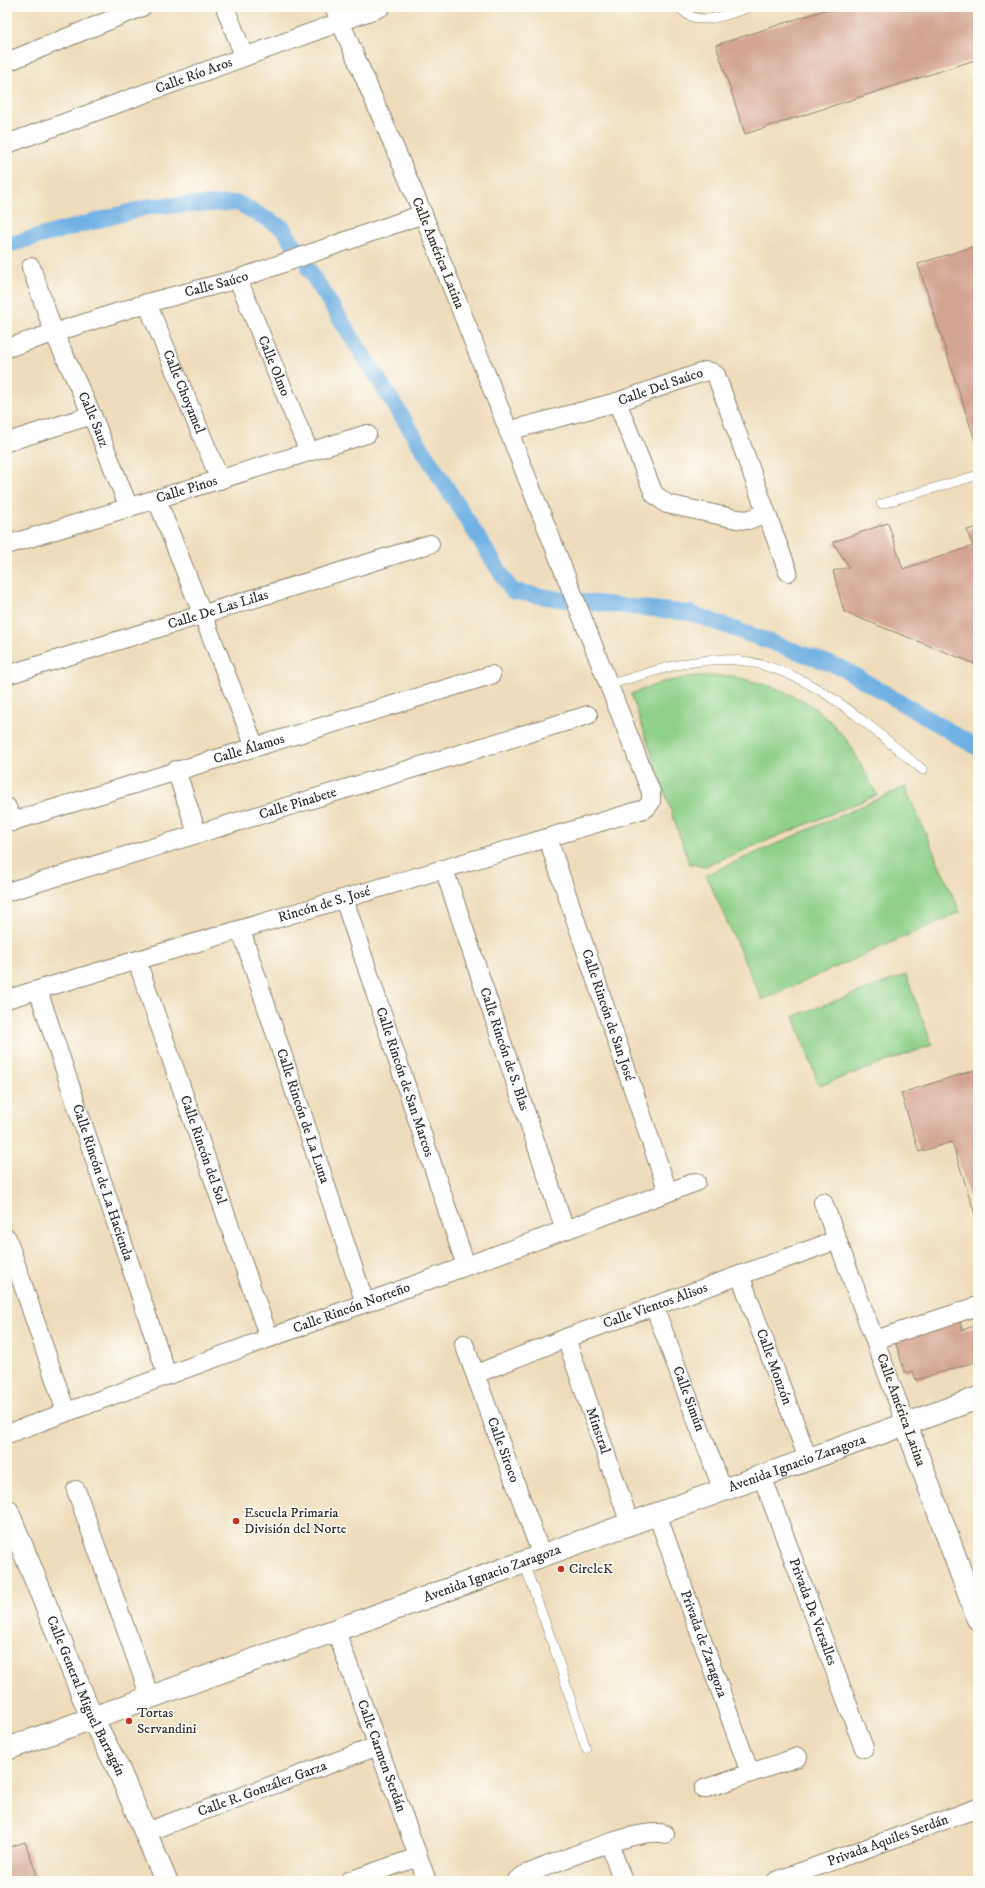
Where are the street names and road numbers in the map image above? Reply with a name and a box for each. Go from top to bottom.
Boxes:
street label: Calle Río Aros [153,53,235,98]
street label: Calle América Latina [407,195,469,311]
street label: Calle Saúco [183,267,251,302]
street label: Calle Olmo [253,333,294,399]
street label: Calle Choyamel [158,347,209,437]
street label: Calle Del Saúco [616,364,706,410]
street label: Calle Sauz [74,389,113,450]
street label: Calle Pinos [154,472,220,507]
street label: Calle De Las Lilas [166,586,271,634]
street label: Calle Álamos [211,730,287,768]
street label: Calle Pinabete [257,783,339,824]
street label: Rincón de S. José [276,882,373,927]
street label: Calle Rincón de San José [577,947,639,1083]
street label: Calle Rincón de S. Blas [475,985,534,1113]
street label: Calle Rincón de San Marcos [372,1005,438,1160]
street label: Calle Rincón de La Luna [272,1046,334,1186]
street label: Calle Rincón del Sol [176,1093,231,1207]
street label: Calle Rincón de La Hacienda [68,1102,137,1263]
street label: Calle Rincón Norteño [291,1278,413,1338]
street label: Calle Vientos Alisos [601,1278,710,1333]
street label: Calle Monzón [752,1327,796,1408]
street label: Calle América Latina [872,1351,930,1469]
street label: Calle Simún [668,1364,709,1434]
street label: Minstral [582,1405,615,1457]
street label: Calle Siroco [483,1415,523,1485]
street label: Avenida Ignacio Zaragoza [726,1430,868,1496]
street label: Avenida Ignacio Zaragoza [421,1541,563,1607]
street label: Privada De Versalles [785,1556,841,1668]
street label: Privada de Zaragoza [676,1588,731,1700]
street label: Calle General Miguel Barragán [42,1613,130,1779]
street label: Calle Carmen Serdán [353,1697,410,1815]
street label: Calle R. González Garza [195,1757,329,1821]
street label: Privada Aquiles Serdán [825,1810,952,1871]

